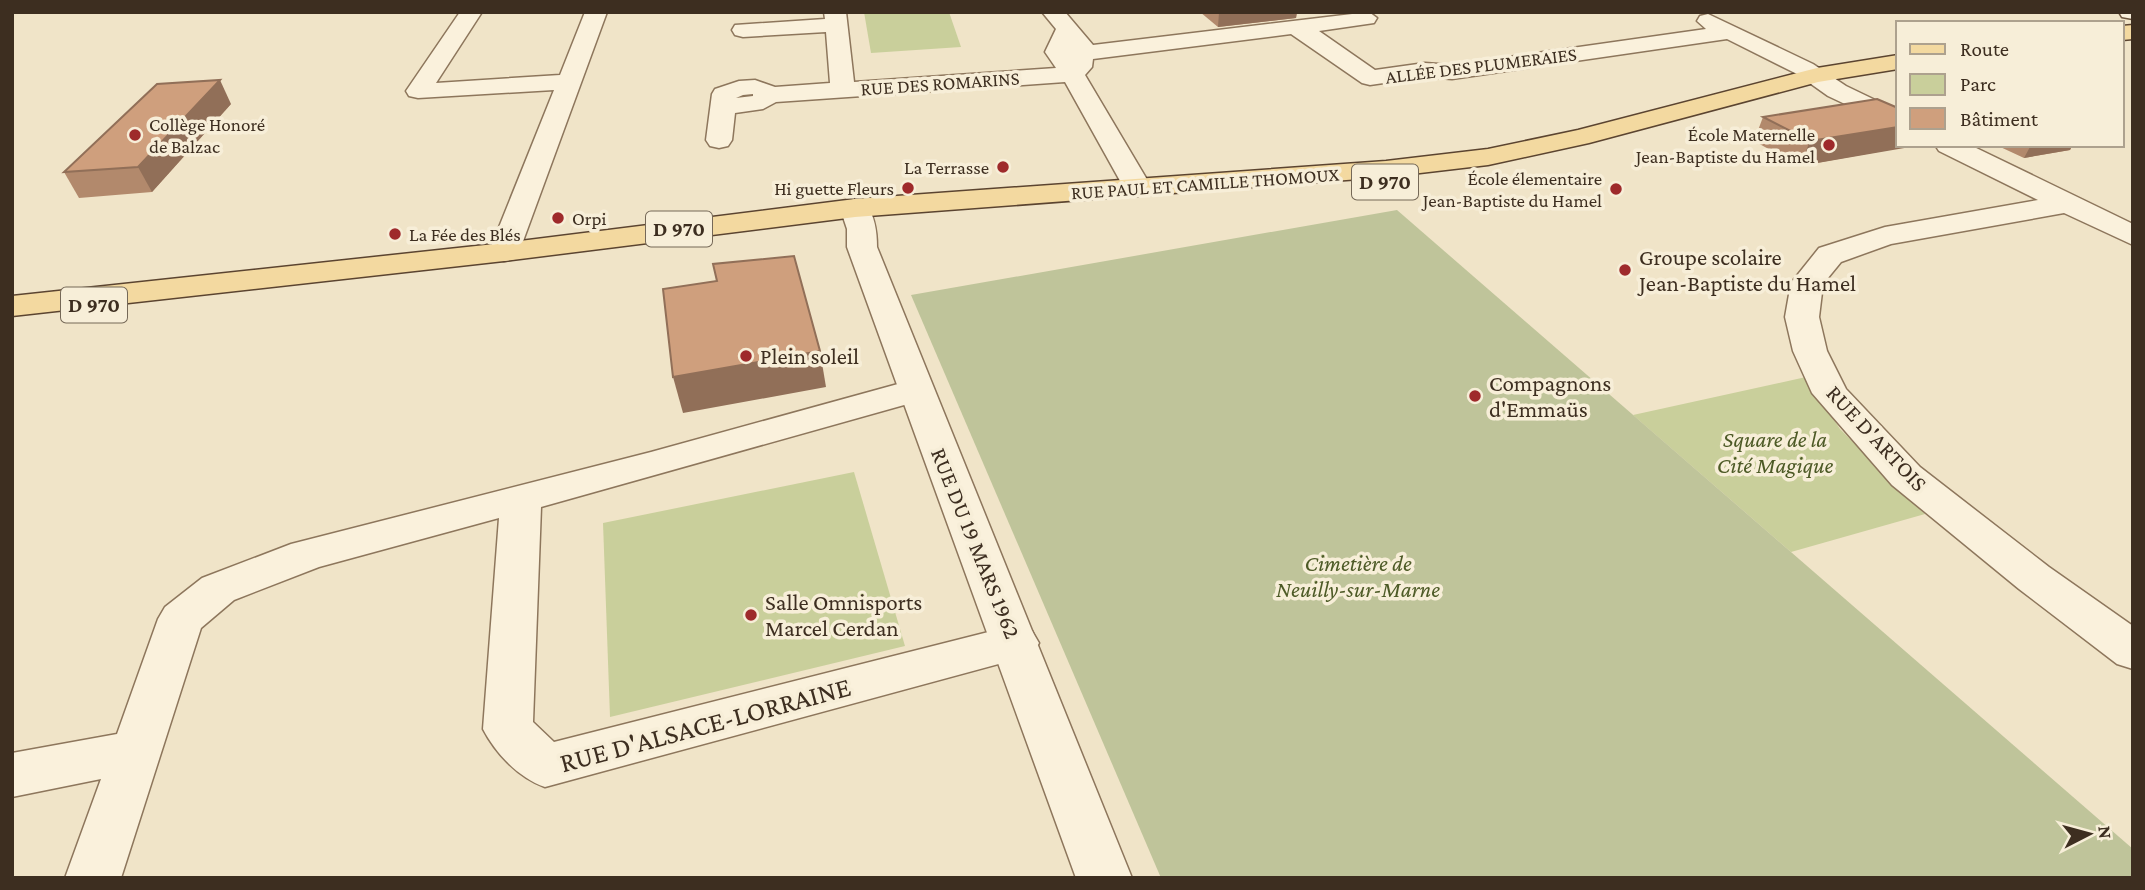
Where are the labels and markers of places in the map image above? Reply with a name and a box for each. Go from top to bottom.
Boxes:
place label: Collège Honoré de Balzac [149,114,265,157]
place label: École Maternelle Jean-Baptiste du Hamel [1634,124,1815,167]
marker: Collège Honoré de Balzac [127,127,143,143]
marker: École Maternelle Jean-Baptiste du Hamel [1821,137,1837,153]
place label: La Terrasse [904,157,989,178]
marker: La Terrasse [995,159,1011,175]
place label: École élementaire Jean-Baptiste du Hamel [1421,168,1602,211]
place label: Hi guette Fleurs [774,178,894,199]
marker: Hi guette Fleurs [900,180,916,196]
marker: École élementaire Jean-Baptiste du Hamel [1608,181,1624,197]
place label: Orpi [572,208,606,229]
marker: Orpi [550,210,566,226]
place label: La Fée des Blés [409,224,521,245]
marker: La Fée des Blés [387,226,403,242]
place label: Groupe scolaire Jean-Baptiste du Hamel [1637,244,1856,296]
marker: Groupe scolaire Jean-Baptiste du Hamel [1617,262,1633,278]
place label: Plein soleil [760,343,859,369]
marker: Plein soleil [738,348,754,364]
place label: Compagnons d'Emmaüs [1489,370,1611,422]
marker: Compagnons d'Emmaüs [1467,388,1483,404]
place label: Salle Omnisports Marcel Cerdan [765,589,922,641]
marker: Salle Omnisports Marcel Cerdan [743,607,759,623]

